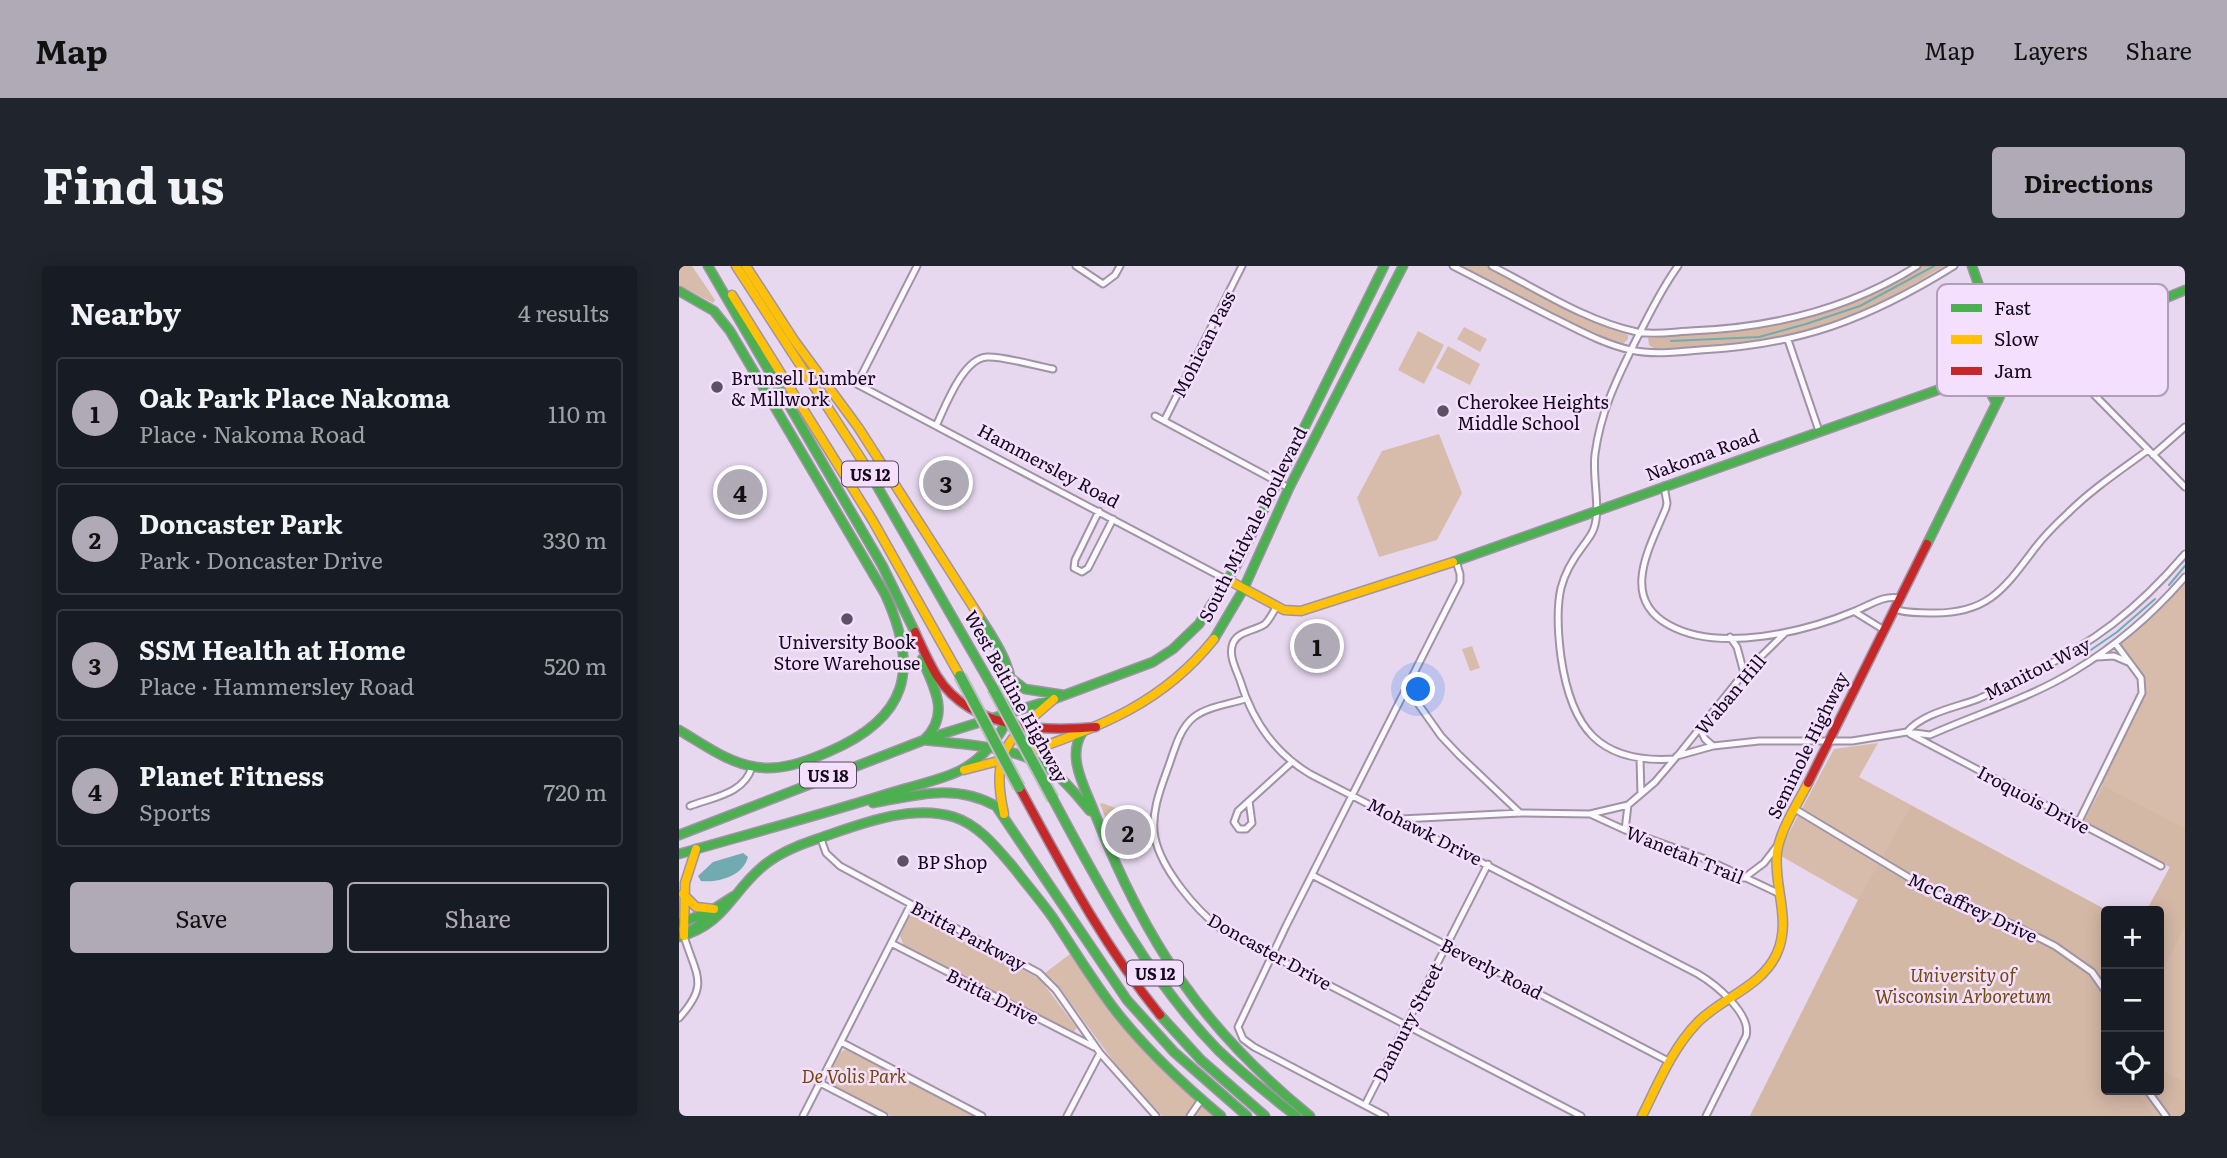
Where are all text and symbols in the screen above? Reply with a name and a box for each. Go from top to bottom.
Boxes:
text: Map [35,25,108,74]
text: Map [1924,32,1975,67]
text: Layers [2013,32,2087,67]
text: Share [2125,32,2192,67]
text: Find us [42,146,225,219]
button: Directions [1992,147,2185,218]
legend [1937,284,2168,396]
street label: Mohican Pass [1165,286,1241,402]
text: Nearby [70,290,181,334]
text: Fast [1994,293,2031,321]
text: 4 results [518,295,609,329]
text: Slow [1994,324,2039,352]
text: Jam [1994,356,2032,384]
place label: Brunsell Lumber & Millwork [731,364,876,412]
text: Oak Park Place Nakoma [139,377,450,416]
marker: Brunsell Lumber & Millwork [709,379,725,395]
place label: Cherokee Heights Middle School [1457,388,1609,436]
text: 1 [90,396,100,430]
text: 110 m [548,396,607,430]
marker: Cherokee Heights Middle School [1435,403,1451,419]
text: Place · Nakoma Road [139,416,366,450]
street label: Hammersley Road [973,416,1125,514]
street label: Nakoma Road [1641,421,1763,487]
street label: South Midvale Boulevard [1191,422,1313,626]
pin: 3 [923,457,969,509]
road number: US 12 [842,462,898,486]
pin: 4 [717,466,763,518]
text: Doncaster Park [139,503,343,542]
text: 2 [89,522,101,556]
text: 330 m [543,522,607,556]
text: Park · Doncaster Drive [139,542,383,576]
street label: West Beltline Highway [958,605,1076,788]
marker: University Book Store Warehouse [839,611,855,627]
pin: 1 [1294,620,1340,672]
place label: University Book Store Warehouse [774,628,920,676]
text: SSM Health at Home [139,629,406,668]
street label: Manitou Way [1979,629,2095,706]
text: 3 [89,648,101,682]
text: 520 m [544,648,607,682]
street label: Waban Hill [1688,648,1772,740]
street label: Seminole Highway [1760,666,1855,823]
text: Place · Hammersley Road [139,668,414,702]
your location [1401,672,1435,706]
text: Planet Fitness [139,755,324,794]
street label: Iroquois Drive [1973,758,2095,840]
road number: US 18 [800,762,856,788]
text: 4 [88,774,102,808]
text: 720 m [543,774,607,808]
street label: Mohawk Drive [1363,790,1487,872]
text: Sports [139,794,210,828]
pin: 2 [1105,806,1151,858]
street label: Wanetah Trail [1622,818,1748,890]
place label: BP Shop [917,848,987,875]
marker: BP Shop [895,853,911,869]
street label: McCaffrey Drive [1904,865,2042,949]
button: Save [70,882,333,953]
button: Share [347,882,609,953]
street label: Britta Parkway [907,893,1032,977]
street label: Doncaster Drive [1203,906,1337,996]
map controls [2101,906,2164,1095]
button: + [2101,906,2164,969]
street label: Beverly Road [1436,931,1548,1005]
street label: Danbury Street [1365,957,1449,1086]
road number: US 12 [1127,960,1183,986]
street label: Britta Drive [942,961,1044,1031]
park label: University of Wisconsin Arboretum [1875,961,2052,1009]
button: − [2101,969,2164,1032]
button: locate [2101,1032,2164,1095]
park label: De Volis Park [801,1062,907,1089]

